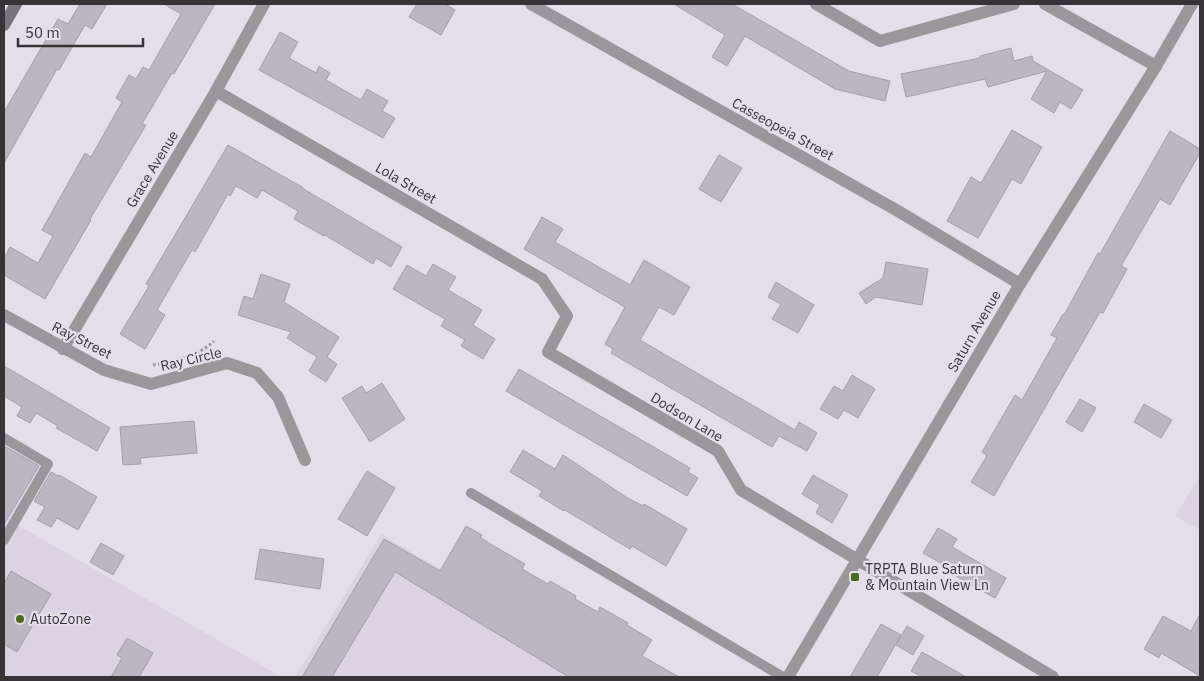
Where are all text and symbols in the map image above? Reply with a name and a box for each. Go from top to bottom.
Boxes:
scale bar [18,15,142,47]
text: 50 m [25,23,60,42]
street label: Casseopeia Street [729,94,837,164]
street label: Grace Avenue [122,127,182,211]
street label: Lola Street [372,158,440,208]
street label: Saturn Avenue [943,287,1005,375]
street label: Ray Street [49,317,115,363]
street label: Ray Circle [159,343,224,375]
street label: Dodson Lane [647,388,727,446]
place label: TRPTA Blue Saturn & Mountain View Ln [865,560,989,594]
marker: TRPTA Blue Saturn & Mountain View Ln [849,571,861,583]
place label: AutoZone [30,610,91,628]
marker: AutoZone [14,613,26,625]

